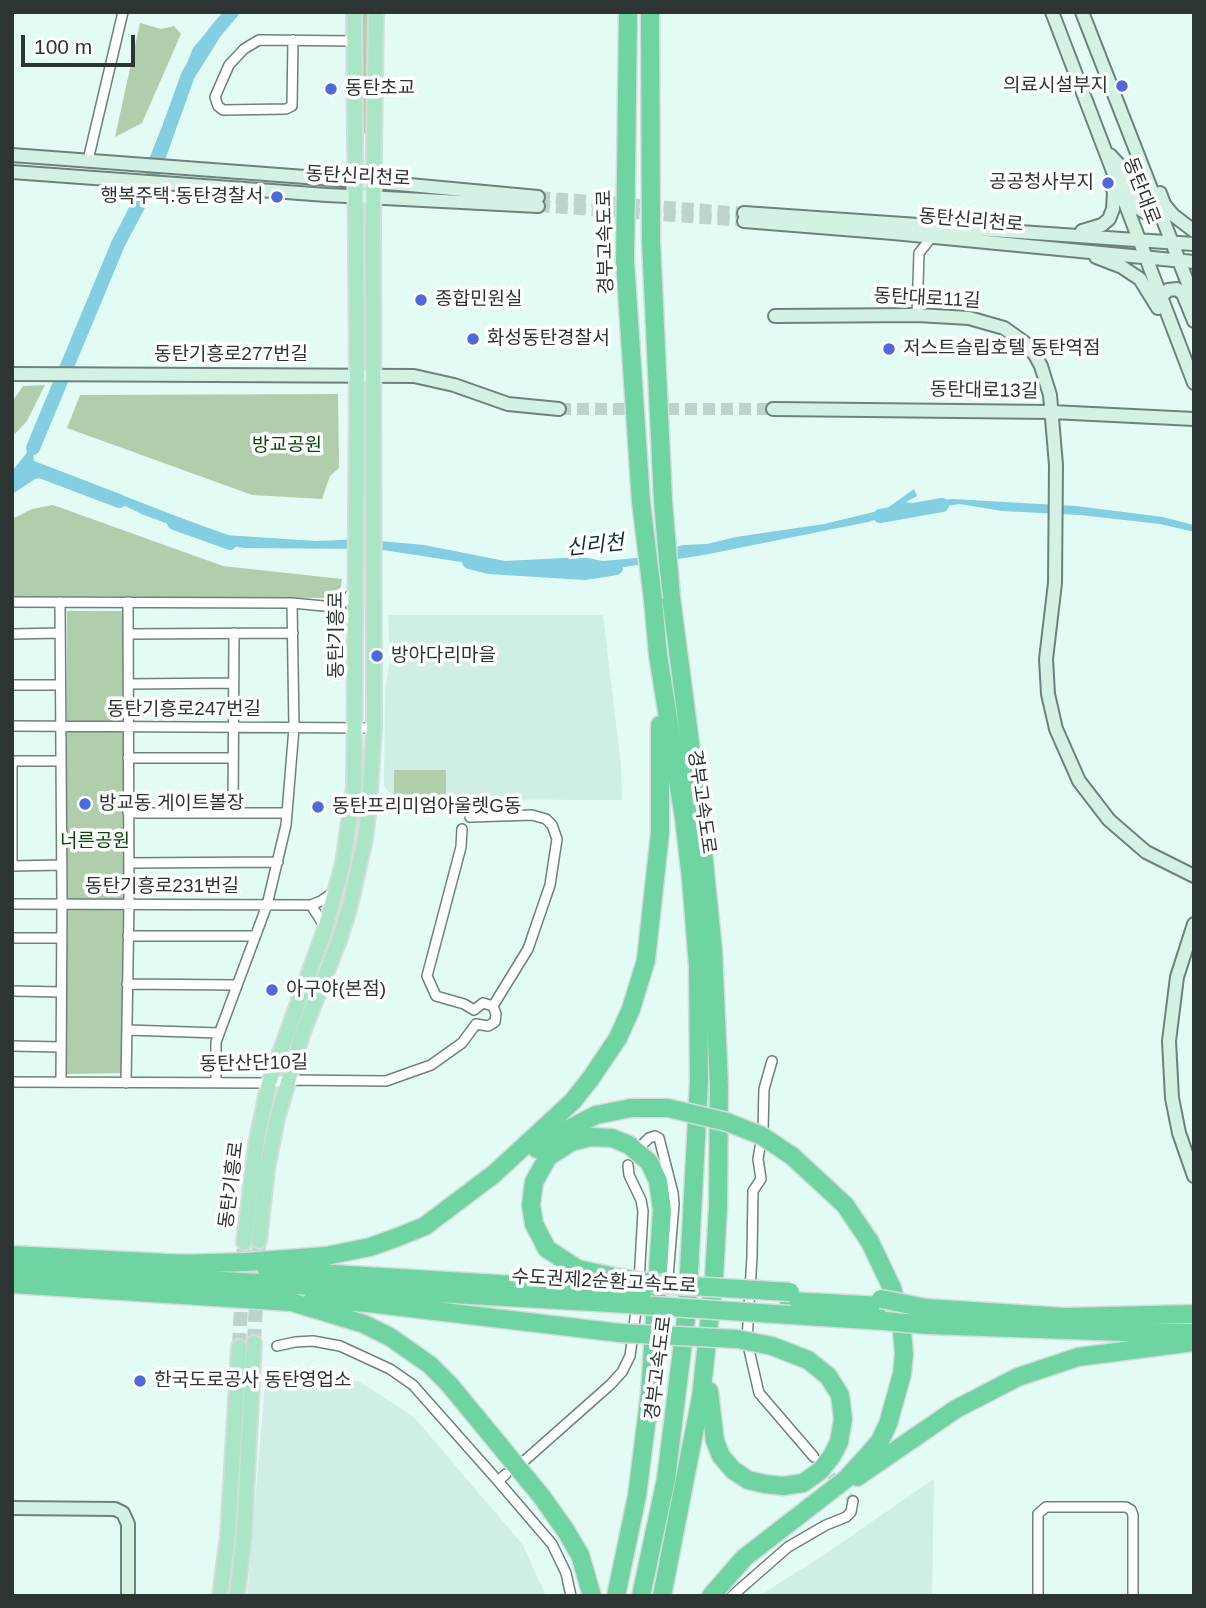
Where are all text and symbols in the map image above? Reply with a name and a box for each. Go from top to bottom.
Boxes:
scale bar [24,21,138,65]
text: 100 m [34,35,92,58]
place label: 의료시설부지 [1003,75,1108,97]
place label: 동탄초교 [345,78,415,100]
marker: 의료시설부지 [1114,78,1130,94]
marker: 동탄초교 [323,81,339,97]
street label: 동탄대로 [1118,154,1164,228]
street label: 동탄신리천로 [305,163,411,191]
place label: 공공청사부지 [989,172,1094,194]
marker: 공공청사부지 [1100,175,1116,191]
place label: 행복주택.동탄경찰서 [100,186,263,208]
marker: 행복주택.동탄경찰서 [269,189,285,205]
street label: 경부고속도로 [594,189,618,295]
street label: 동탄신리천로 [918,205,1024,237]
street label: 동탄대로11길 [873,285,981,313]
place label: 종합민원실 [435,289,522,311]
marker: 종합민원실 [413,292,429,308]
place label: 화성동탄경찰서 [487,328,609,350]
marker: 화성동탄경찰서 [465,331,481,347]
place label: 저스트슬립호텔 동탄역점 [903,338,1101,360]
marker: 저스트슬립호텔 동탄역점 [881,341,897,357]
street label: 동탄기흥로277번길 [154,344,308,366]
street label: 동탄대로13길 [930,379,1038,403]
park label: 방교공원 [252,435,322,457]
water label: 신리천 [565,530,625,562]
street label: 동탄기흥로 [326,591,348,679]
place label: 방아다리마을 [391,645,496,667]
marker: 방아다리마을 [369,648,385,664]
street label: 동탄기흥로247번길 [107,699,261,721]
street label: 경부고속도로 [682,748,720,856]
place label: 방교동 게이트볼장 [99,793,244,815]
marker: 방교동 게이트볼장 [77,796,93,812]
place label: 동탄프리미엄아울렛G동 [332,796,522,818]
marker: 동탄프리미엄아울렛G동 [310,799,326,815]
park label: 너른공원 [60,831,130,853]
street label: 동탄기흥로231번길 [85,876,239,898]
place label: 아구야(본점) [286,979,386,1001]
marker: 아구야(본점) [264,982,280,998]
street label: 동탄산단10길 [200,1052,308,1076]
street label: 동탄기흥로 [215,1140,249,1230]
street label: 수도권제2순환고속도로 [511,1266,697,1298]
street label: 경부고속도로 [641,1315,677,1421]
place label: 한국도로공사 동탄영업소 [154,1370,352,1392]
marker: 한국도로공사 동탄영업소 [132,1373,148,1389]

